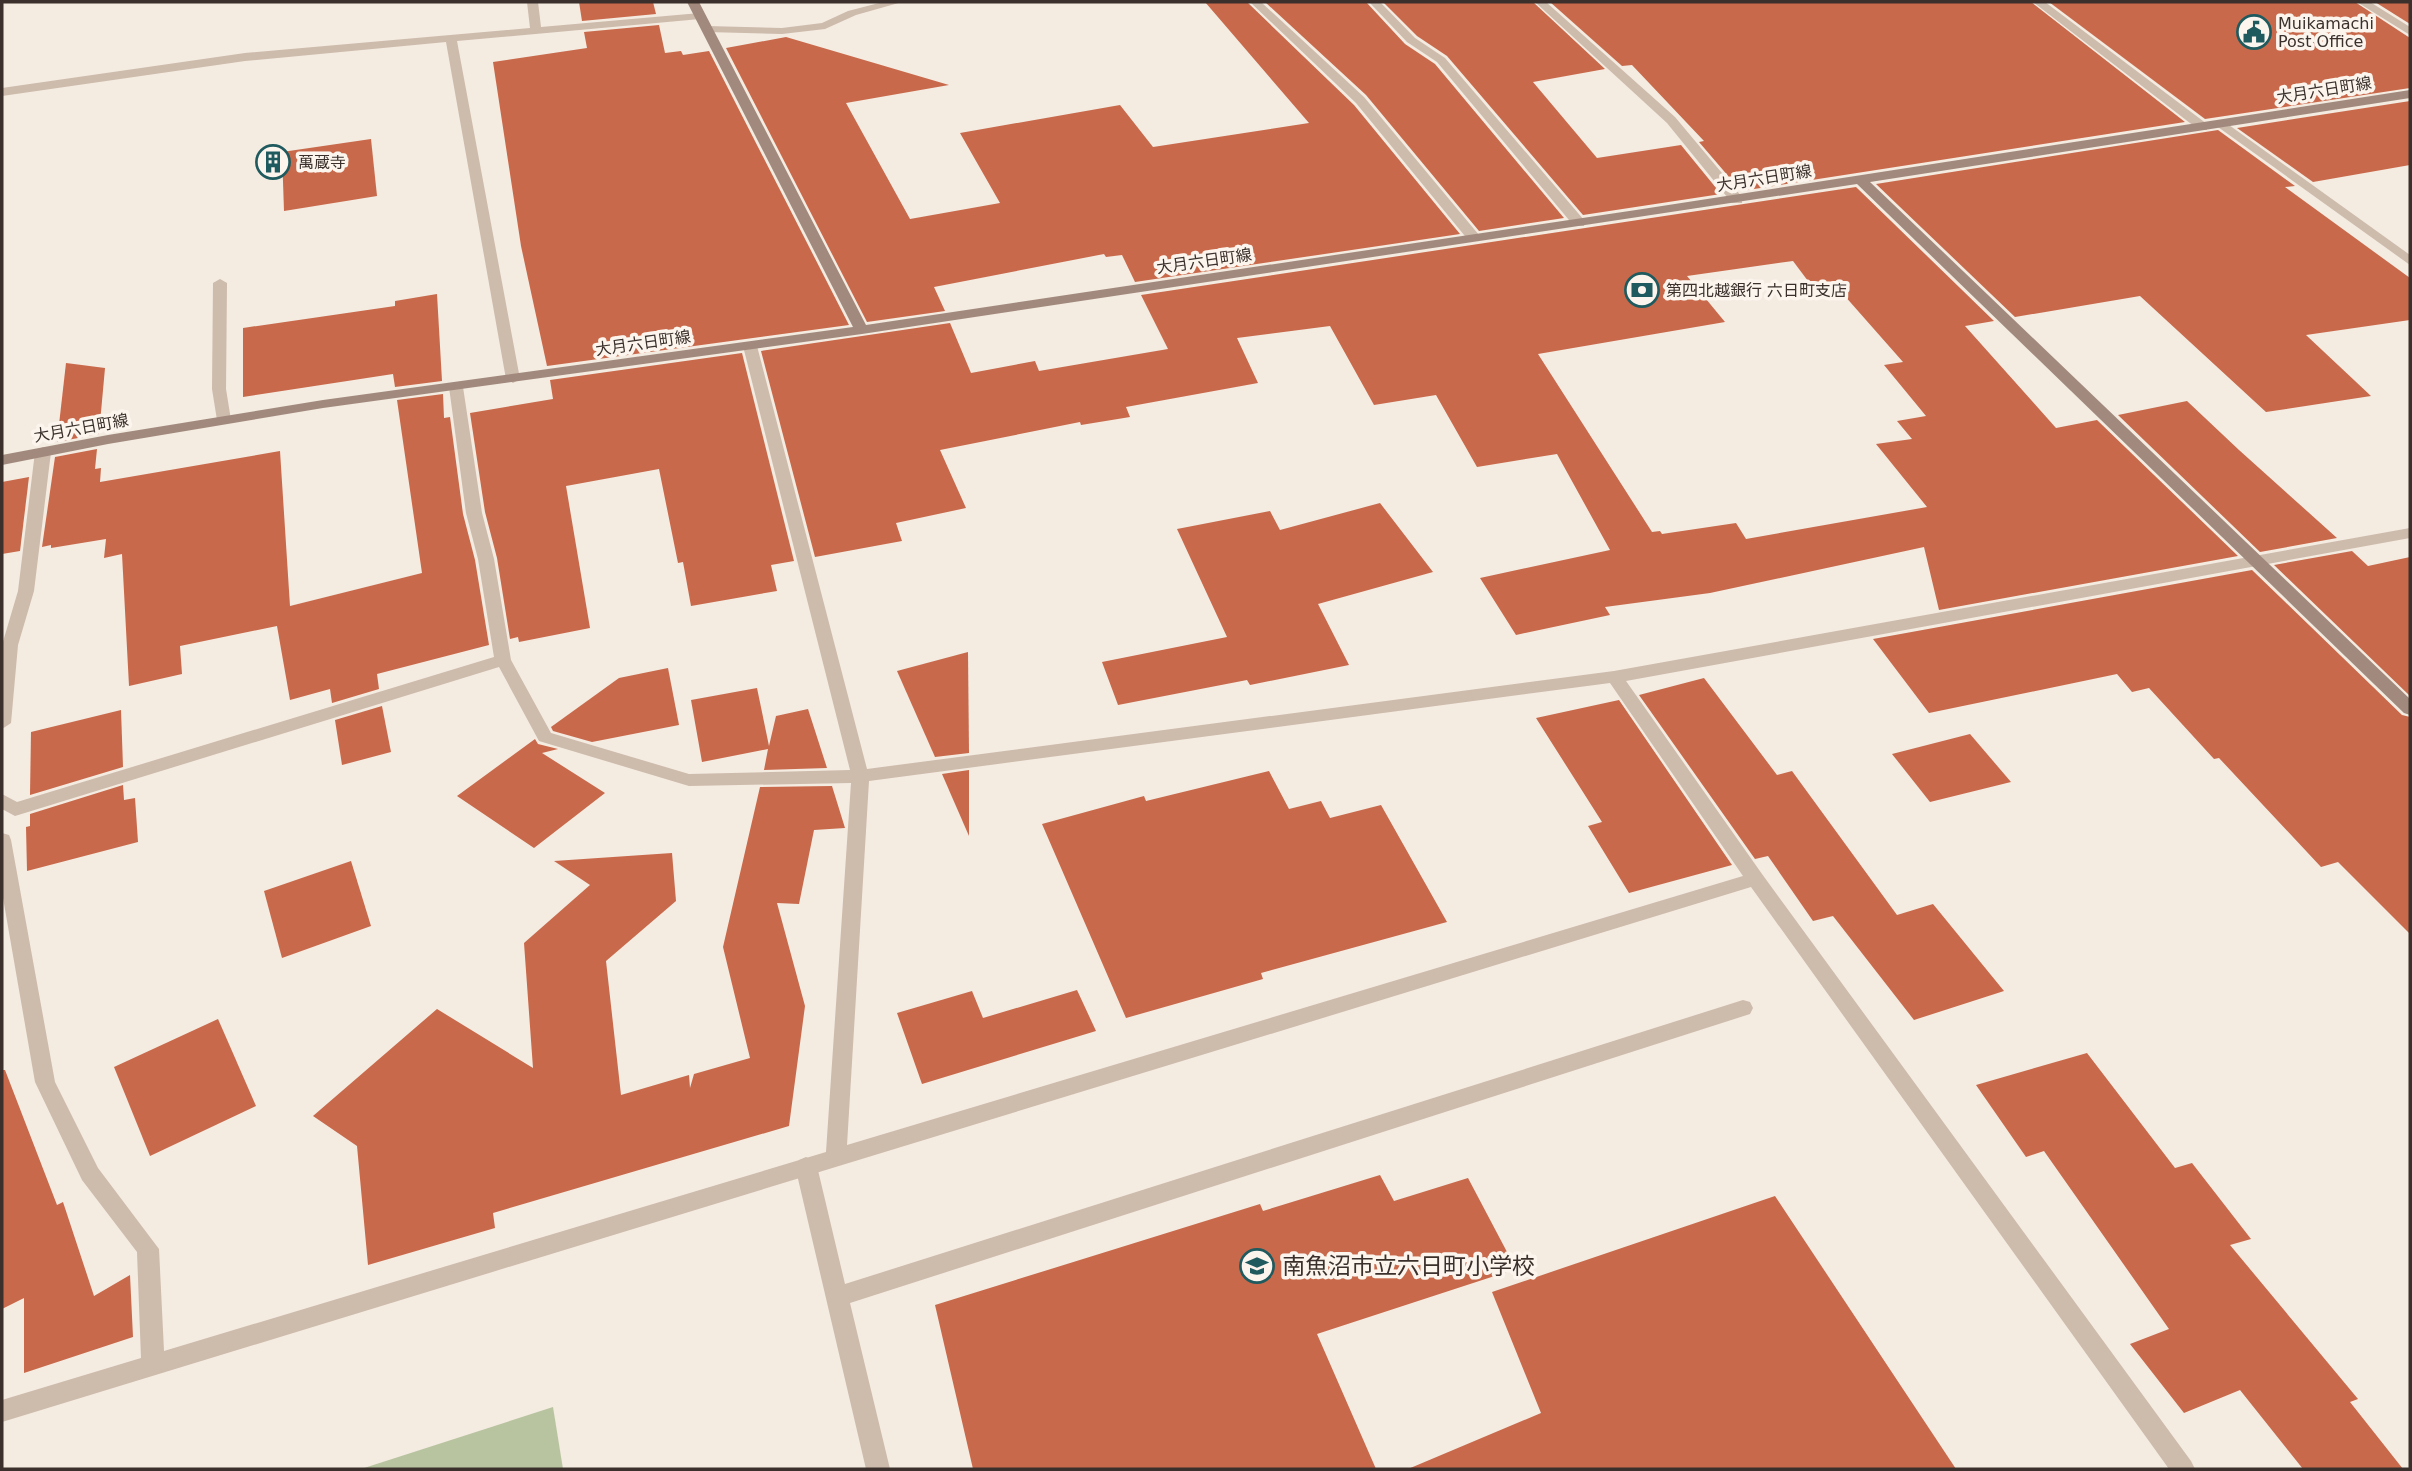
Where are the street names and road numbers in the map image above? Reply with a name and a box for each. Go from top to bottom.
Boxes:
street label: 大月六日町線 [2275,73,2373,107]
street label: 大月六日町線 [1715,161,1813,195]
street label: 大月六日町線 [1155,245,1253,277]
street label: 大月六日町線 [594,327,692,359]
street label: 大月六日町線 [32,410,130,446]

